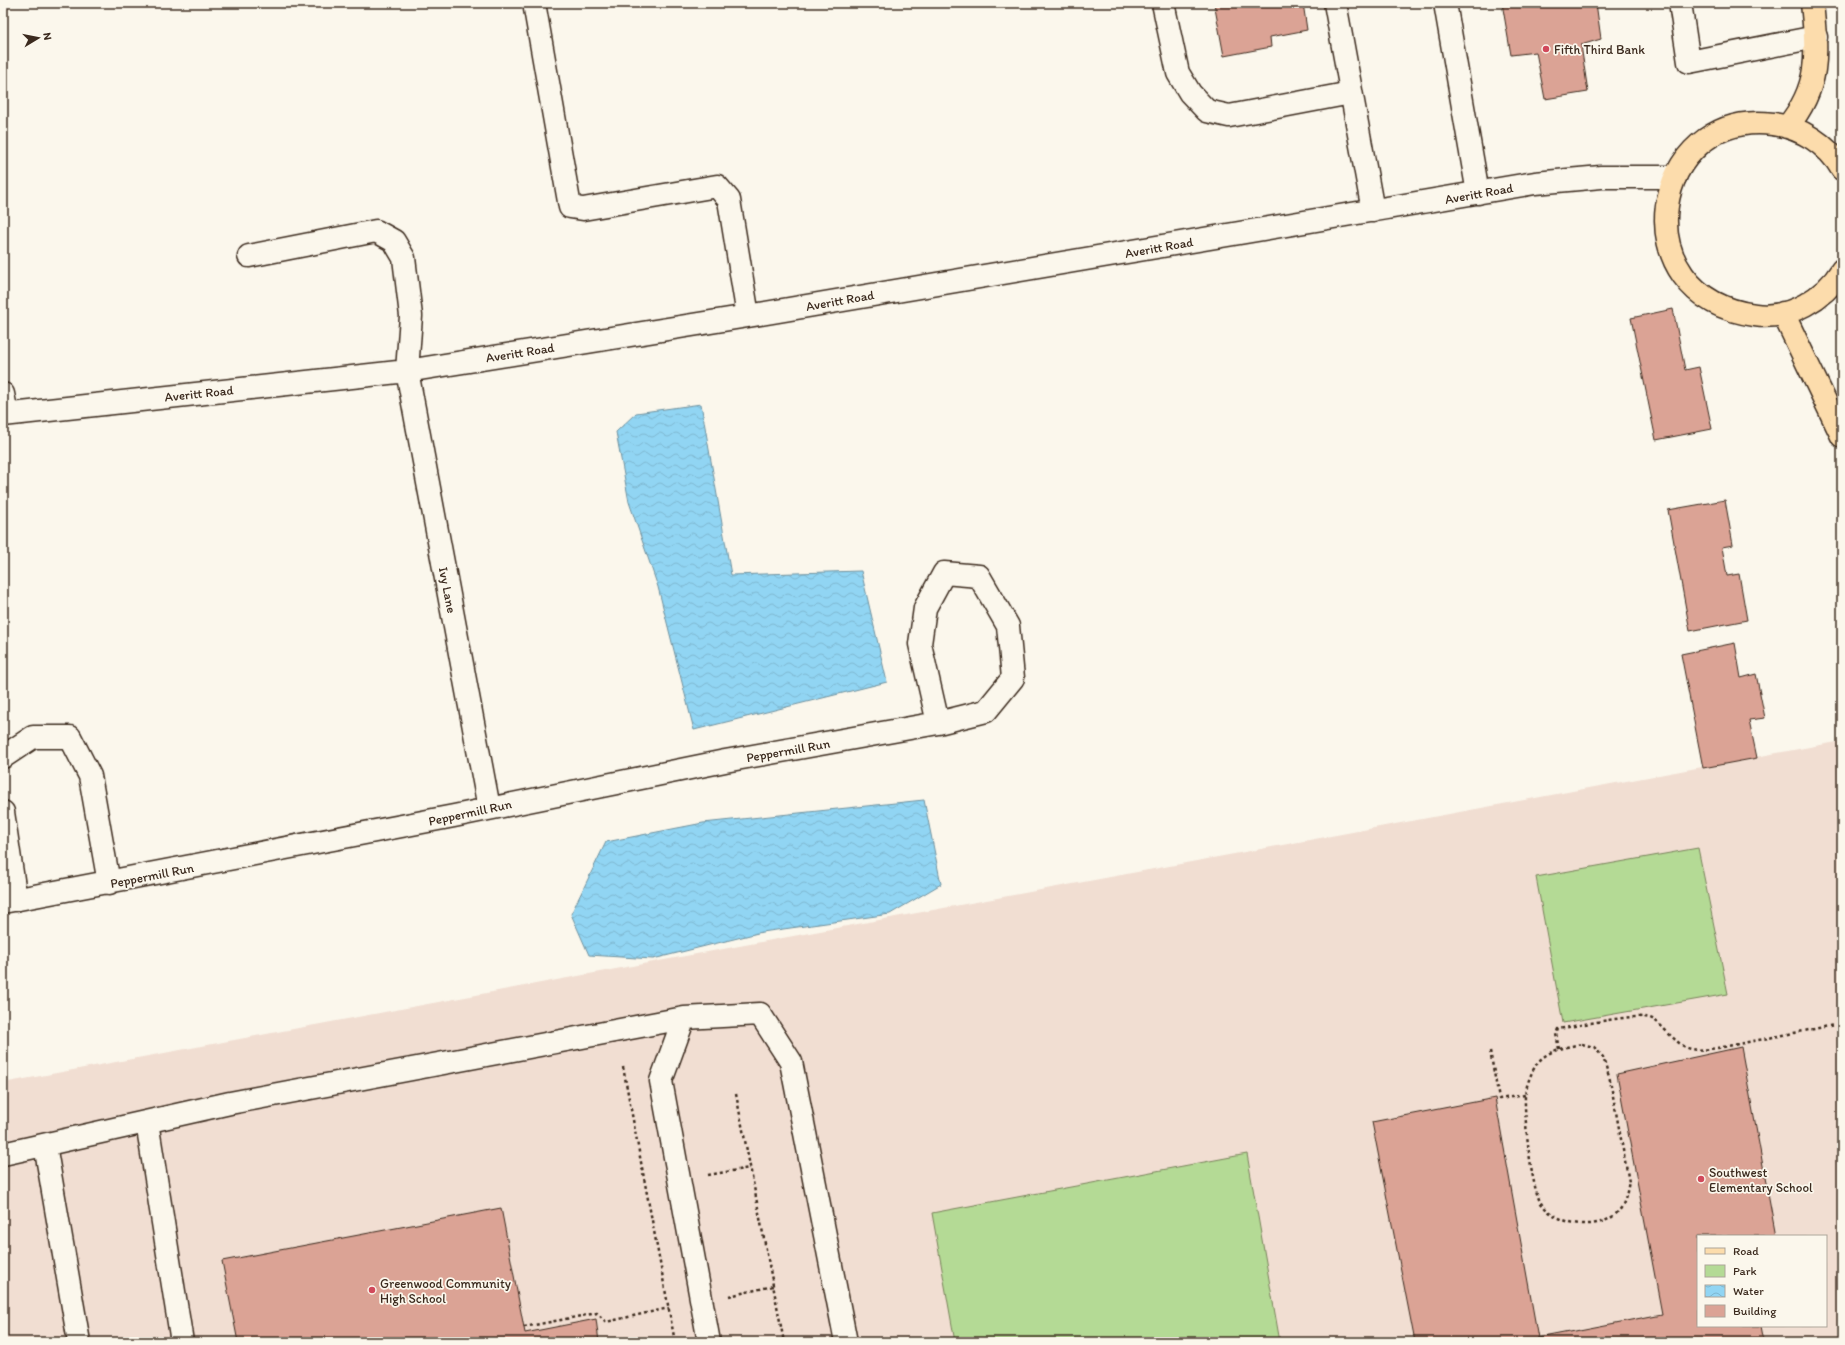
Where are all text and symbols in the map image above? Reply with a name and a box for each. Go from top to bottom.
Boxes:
north arrow [18,18,58,58]
text: N [40,32,54,41]
place label: Fifth Third Bank [1554,42,1645,57]
marker: Fifth Third Bank [1541,44,1551,54]
street label: Averitt Road [1444,180,1514,207]
street label: Averitt Road [1124,234,1194,261]
street label: Averitt Road [805,287,875,314]
street label: Averitt Road [485,340,555,365]
street label: Averitt Road [164,382,234,405]
street label: Ivy Lane [436,566,459,614]
street label: Peppermill Run [745,736,832,765]
street label: Peppermill Run [427,796,514,829]
street label: Peppermill Run [109,860,196,891]
place label: Southwest Elementary School [1709,1165,1813,1195]
marker: Southwest Elementary School [1696,1174,1706,1184]
legend [1697,1235,1827,1327]
text: Road [1733,1244,1759,1258]
text: Park [1733,1264,1757,1278]
place label: Greenwood Community High School [380,1276,511,1306]
text: Water [1733,1284,1764,1298]
marker: Greenwood Community High School [367,1285,377,1295]
text: Building [1733,1304,1777,1318]

